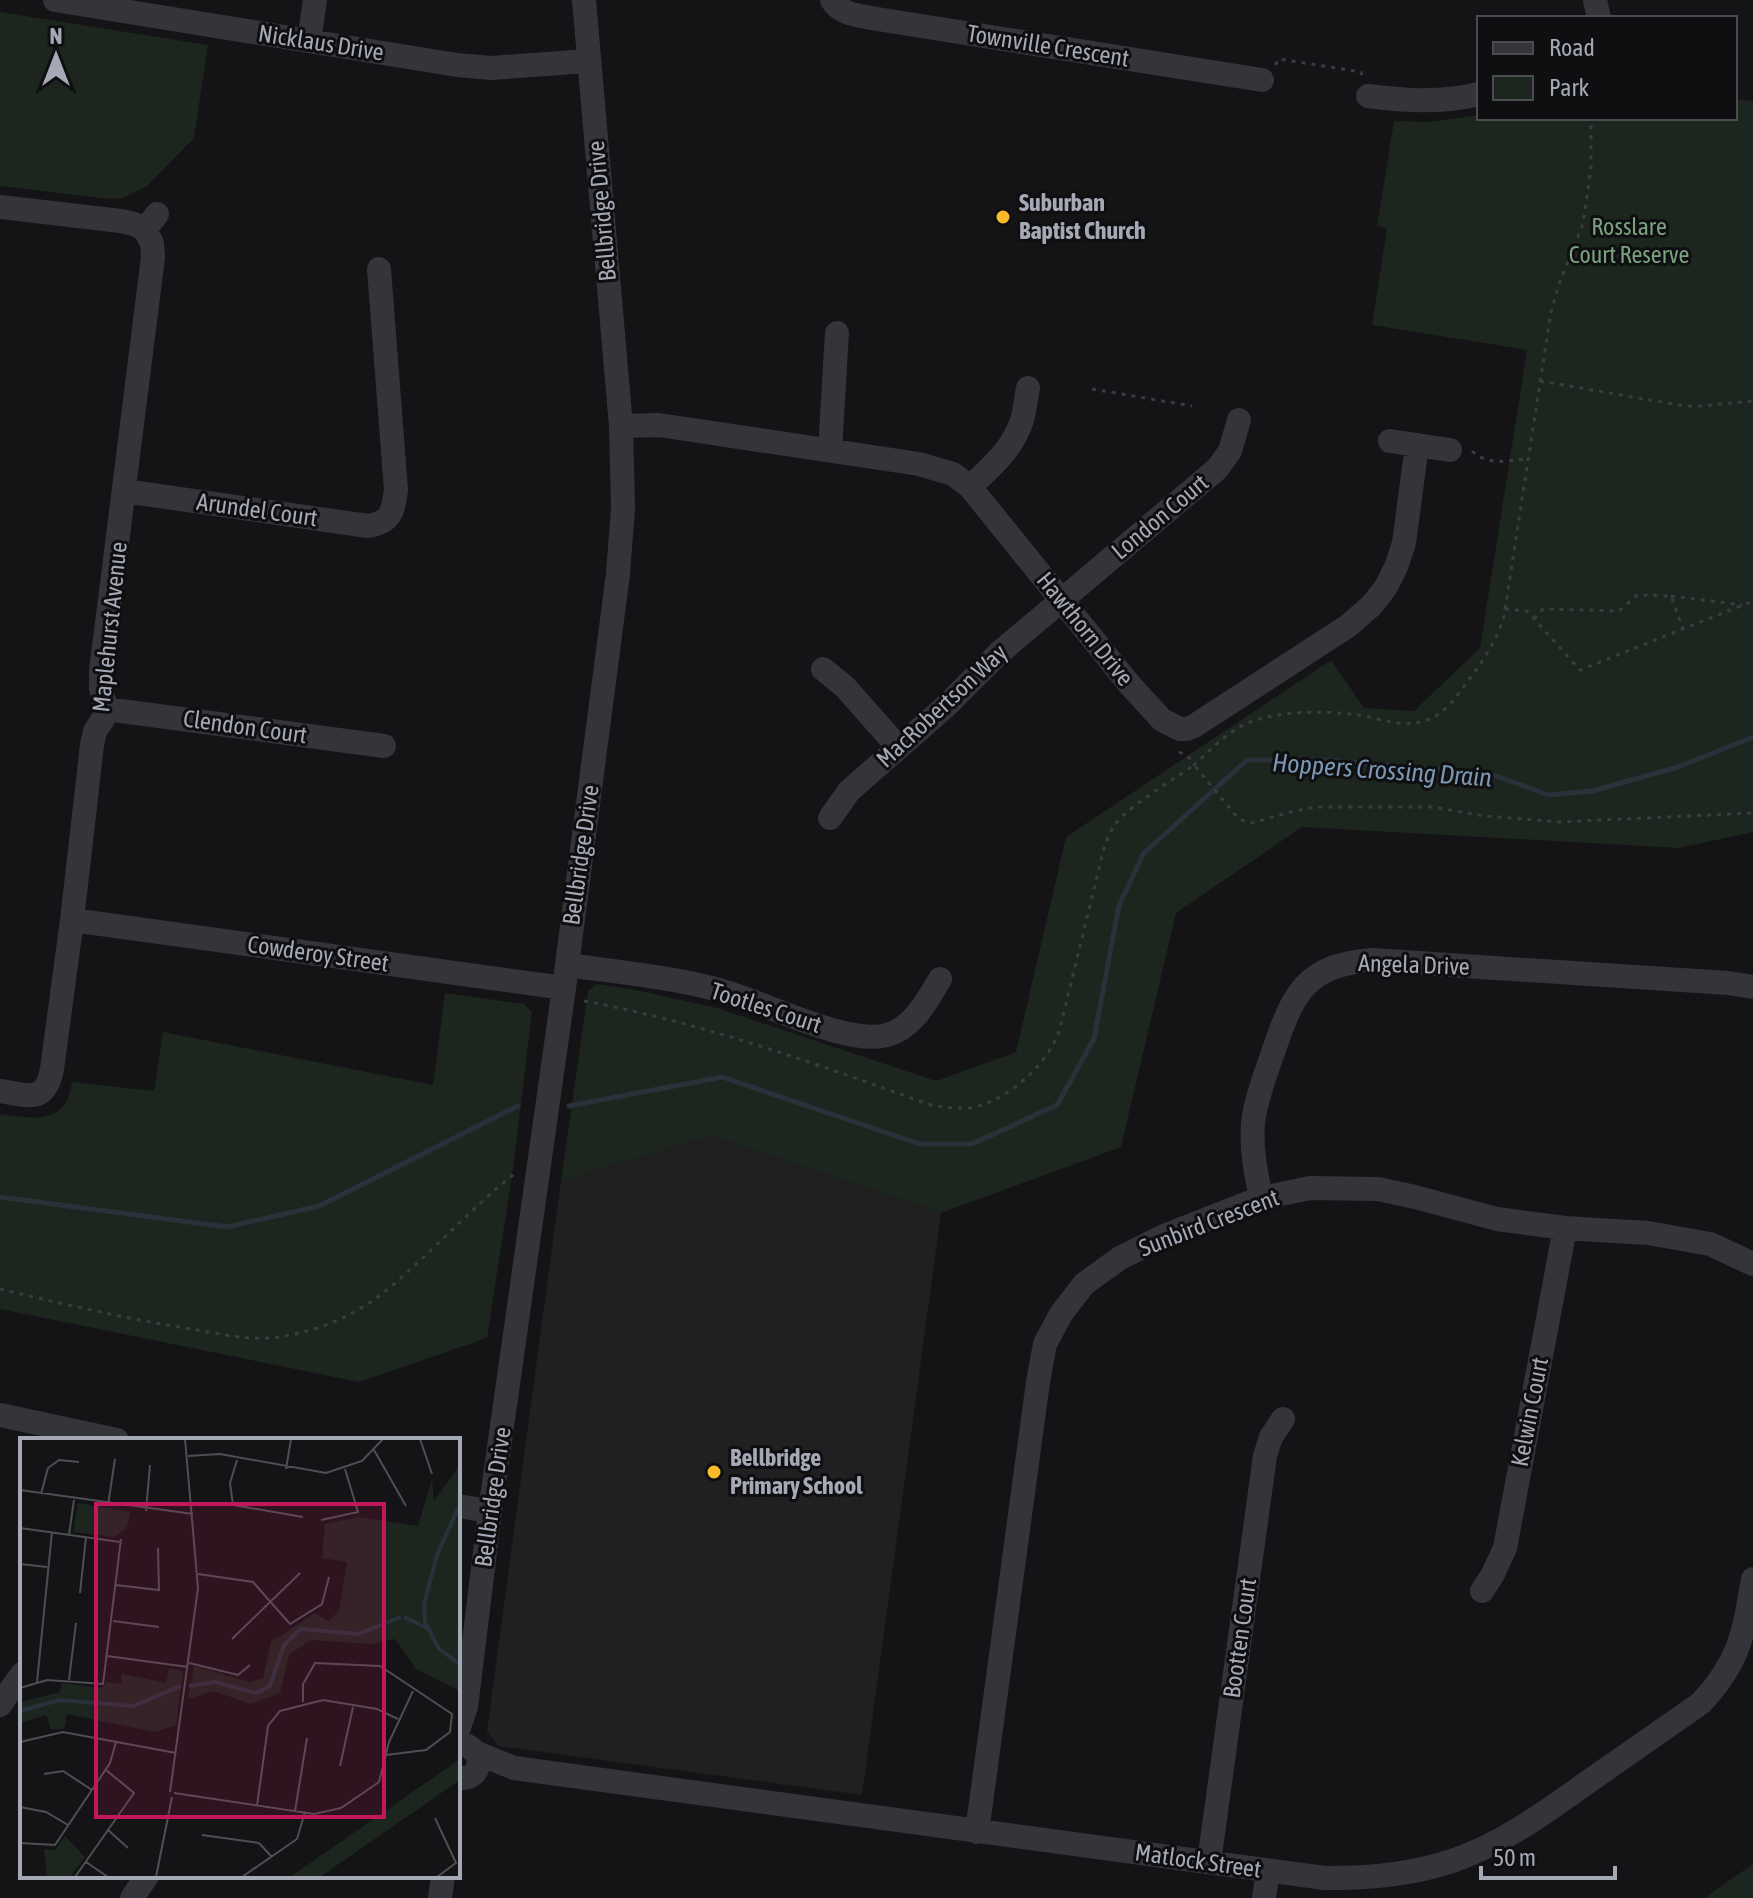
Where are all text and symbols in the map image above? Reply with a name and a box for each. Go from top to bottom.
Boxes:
north arrow [16,16,96,96]
legend [1477,16,1737,120]
street label: Nicklaus Drive [256,19,386,66]
street label: Townville Crescent [965,19,1131,72]
text: N [50,23,62,49]
text: Road [1549,34,1595,61]
text: Park [1549,74,1590,101]
street label: Bellbridge Drive [582,140,621,282]
place label: Suburban Baptist Church [1019,189,1146,244]
marker: Suburban Baptist Church [994,208,1012,226]
park label: Rosslare Court Reserve [1569,213,1689,268]
street label: London Court [1106,469,1213,565]
street label: Arundel Court [195,488,319,531]
street label: Maplehurst Avenue [87,540,132,713]
street label: Hawthorn Drive [1032,567,1139,691]
street label: MacRobertson Way [871,638,1012,773]
street label: Clendon Court [182,704,309,749]
water label: Hoppers Crossing Drain [1271,747,1493,793]
street label: Bellbridge Drive [557,783,604,927]
street label: Cowderoy Street [246,930,390,977]
street label: Angela Drive [1358,949,1470,980]
street label: Tootles Court [707,977,825,1038]
street label: Sunbird Crescent [1135,1183,1283,1262]
street label: Kelwin Court [1506,1355,1553,1469]
street label: Bellbridge Drive [469,1425,516,1569]
inset map [20,1438,460,1878]
place label: Bellbridge Primary School [730,1444,863,1499]
marker: Bellbridge Primary School [705,1463,723,1481]
street label: Bootten Court [1218,1576,1261,1700]
scale bar [1481,1830,1615,1880]
street label: Matlock Street [1133,1838,1263,1883]
text: 50 m [1493,1844,1536,1871]

